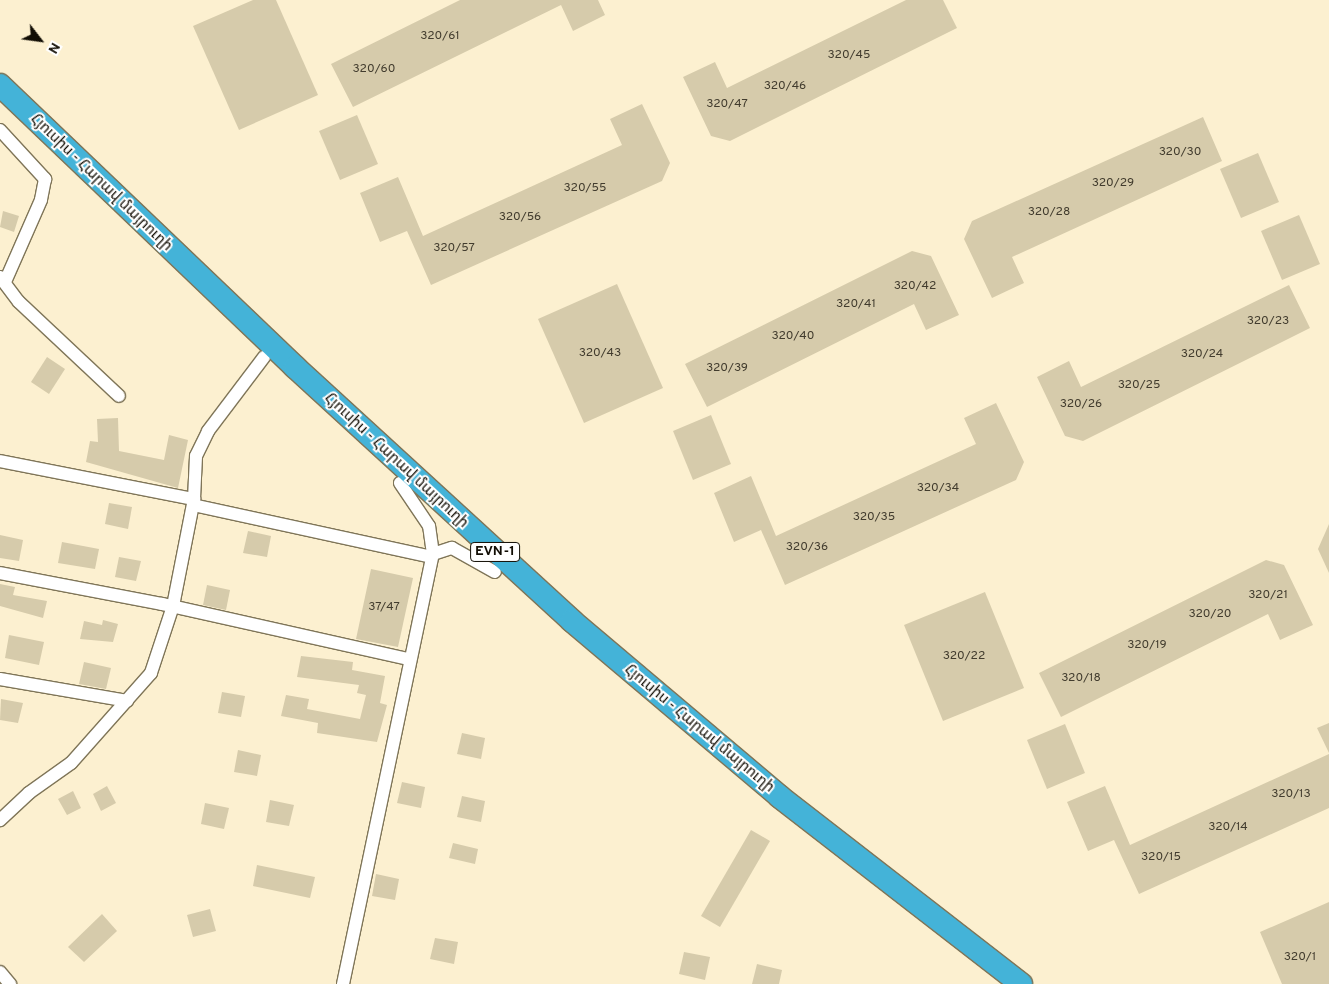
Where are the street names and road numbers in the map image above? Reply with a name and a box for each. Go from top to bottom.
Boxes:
street label: Հյուսիս - Հարավ մայրուղի [26,111,176,255]
street label: Հյուսիս - Հարավ մայրուղի [320,390,472,532]
road number: EVN-1 [470,540,520,564]
street label: Հյուսիս - Հարավ մայրուղի [620,661,778,797]

